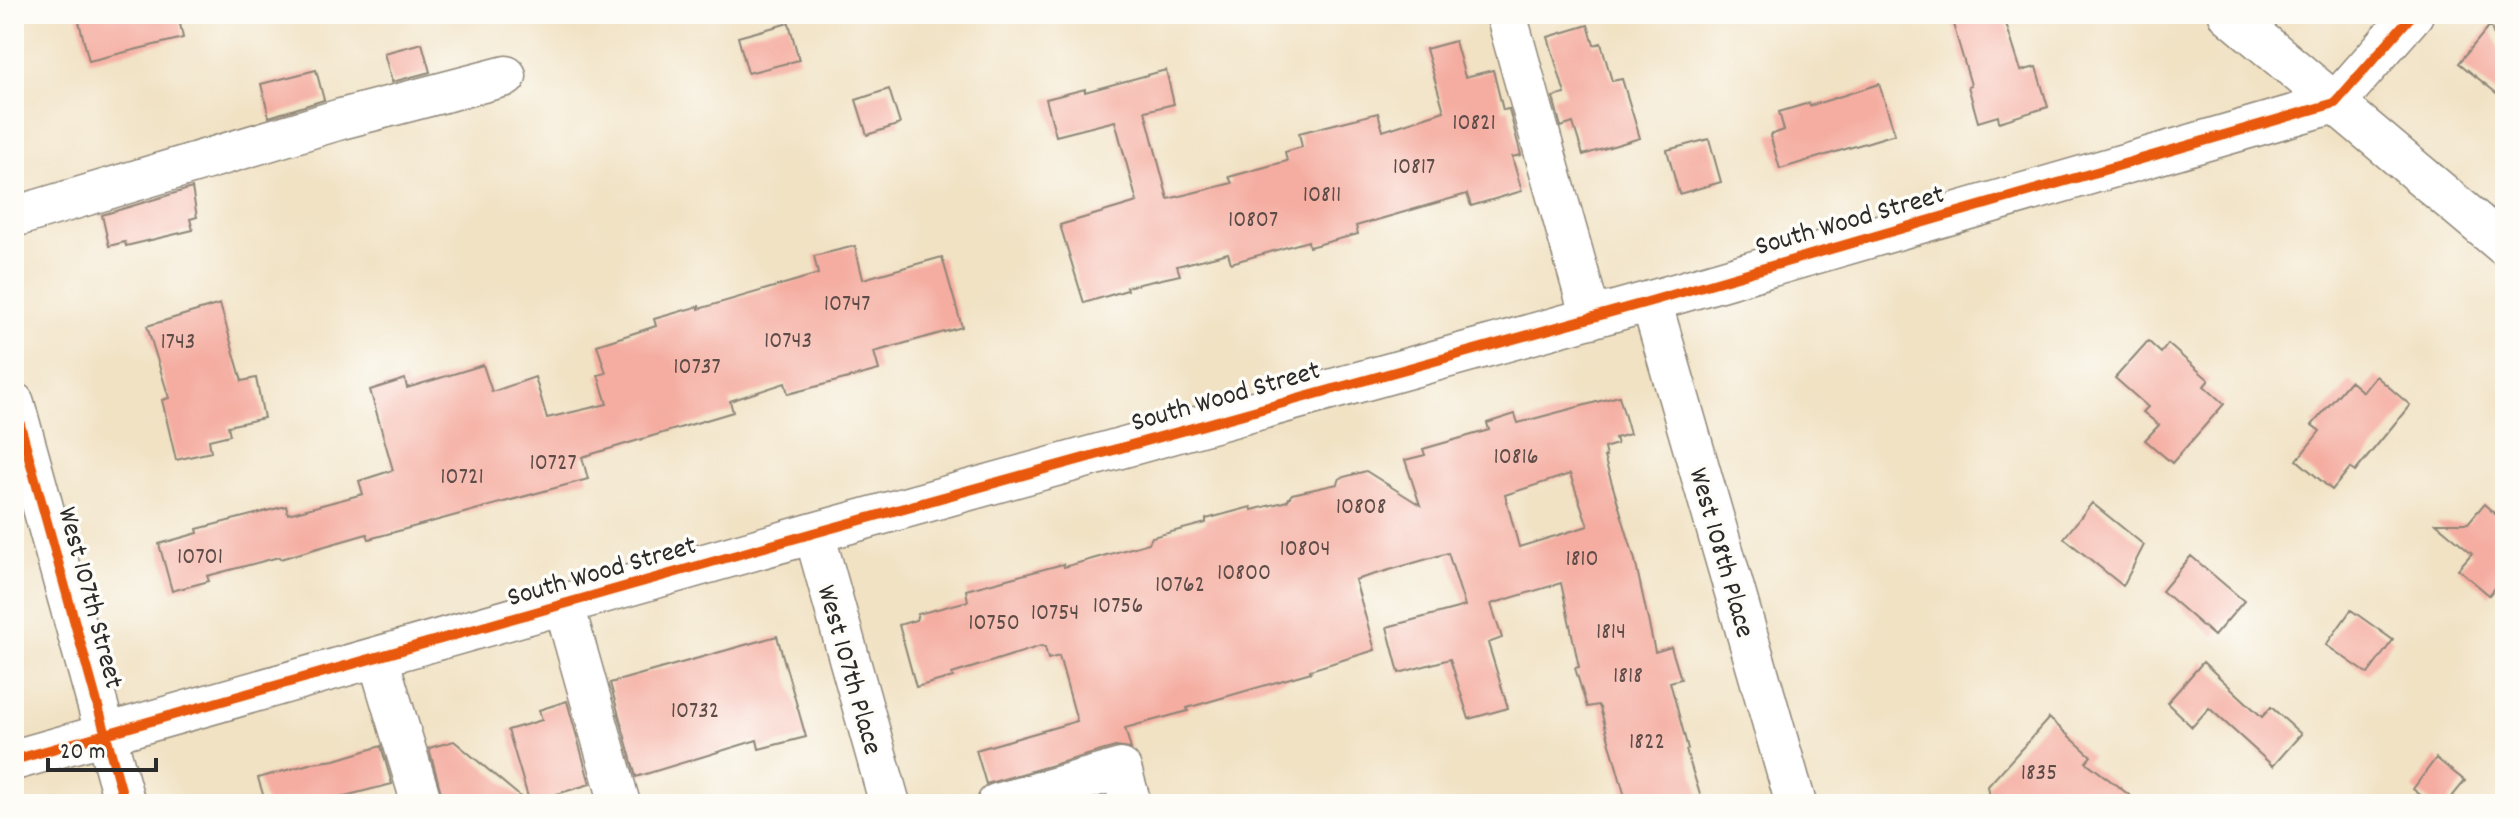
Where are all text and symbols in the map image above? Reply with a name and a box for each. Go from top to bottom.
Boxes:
house number: 10821 [1452,107,1496,141]
house number: 10817 [1393,151,1435,185]
street label: South Wood Street [1751,177,1950,269]
house number: 10811 [1303,179,1341,213]
house number: 10807 [1228,204,1278,238]
house number: 10747 [824,288,870,322]
house number: 10743 [764,325,812,359]
house number: 1743 [160,326,196,360]
house number: 10737 [673,351,721,385]
street label: South Wood Street [1127,353,1326,445]
house number: 10816 [1494,441,1538,475]
house number: 10727 [529,447,577,481]
house number: 10721 [440,461,484,495]
street label: West 108th Place [1676,464,1763,643]
house number: 10808 [1336,491,1386,525]
street label: West 107th Street [45,503,132,694]
street label: South Wood Street [503,528,702,620]
house number: 10804 [1280,533,1331,567]
house number: 10701 [177,541,223,575]
house number: 1810 [1565,543,1599,577]
house number: 10800 [1217,557,1271,591]
house number: 10762 [1155,569,1205,603]
street label: West 107th Place [804,581,890,760]
house number: 10756 [1093,590,1143,624]
house number: 10754 [1031,597,1079,631]
house number: 10750 [968,607,1020,641]
house number: 1814 [1596,616,1626,650]
house number: 1818 [1613,660,1643,694]
house number: 10732 [671,695,719,729]
scale bar [48,722,156,772]
house number: 1822 [1629,726,1665,760]
text: 20 m [60,736,106,770]
house number: 1835 [2021,757,2057,791]

